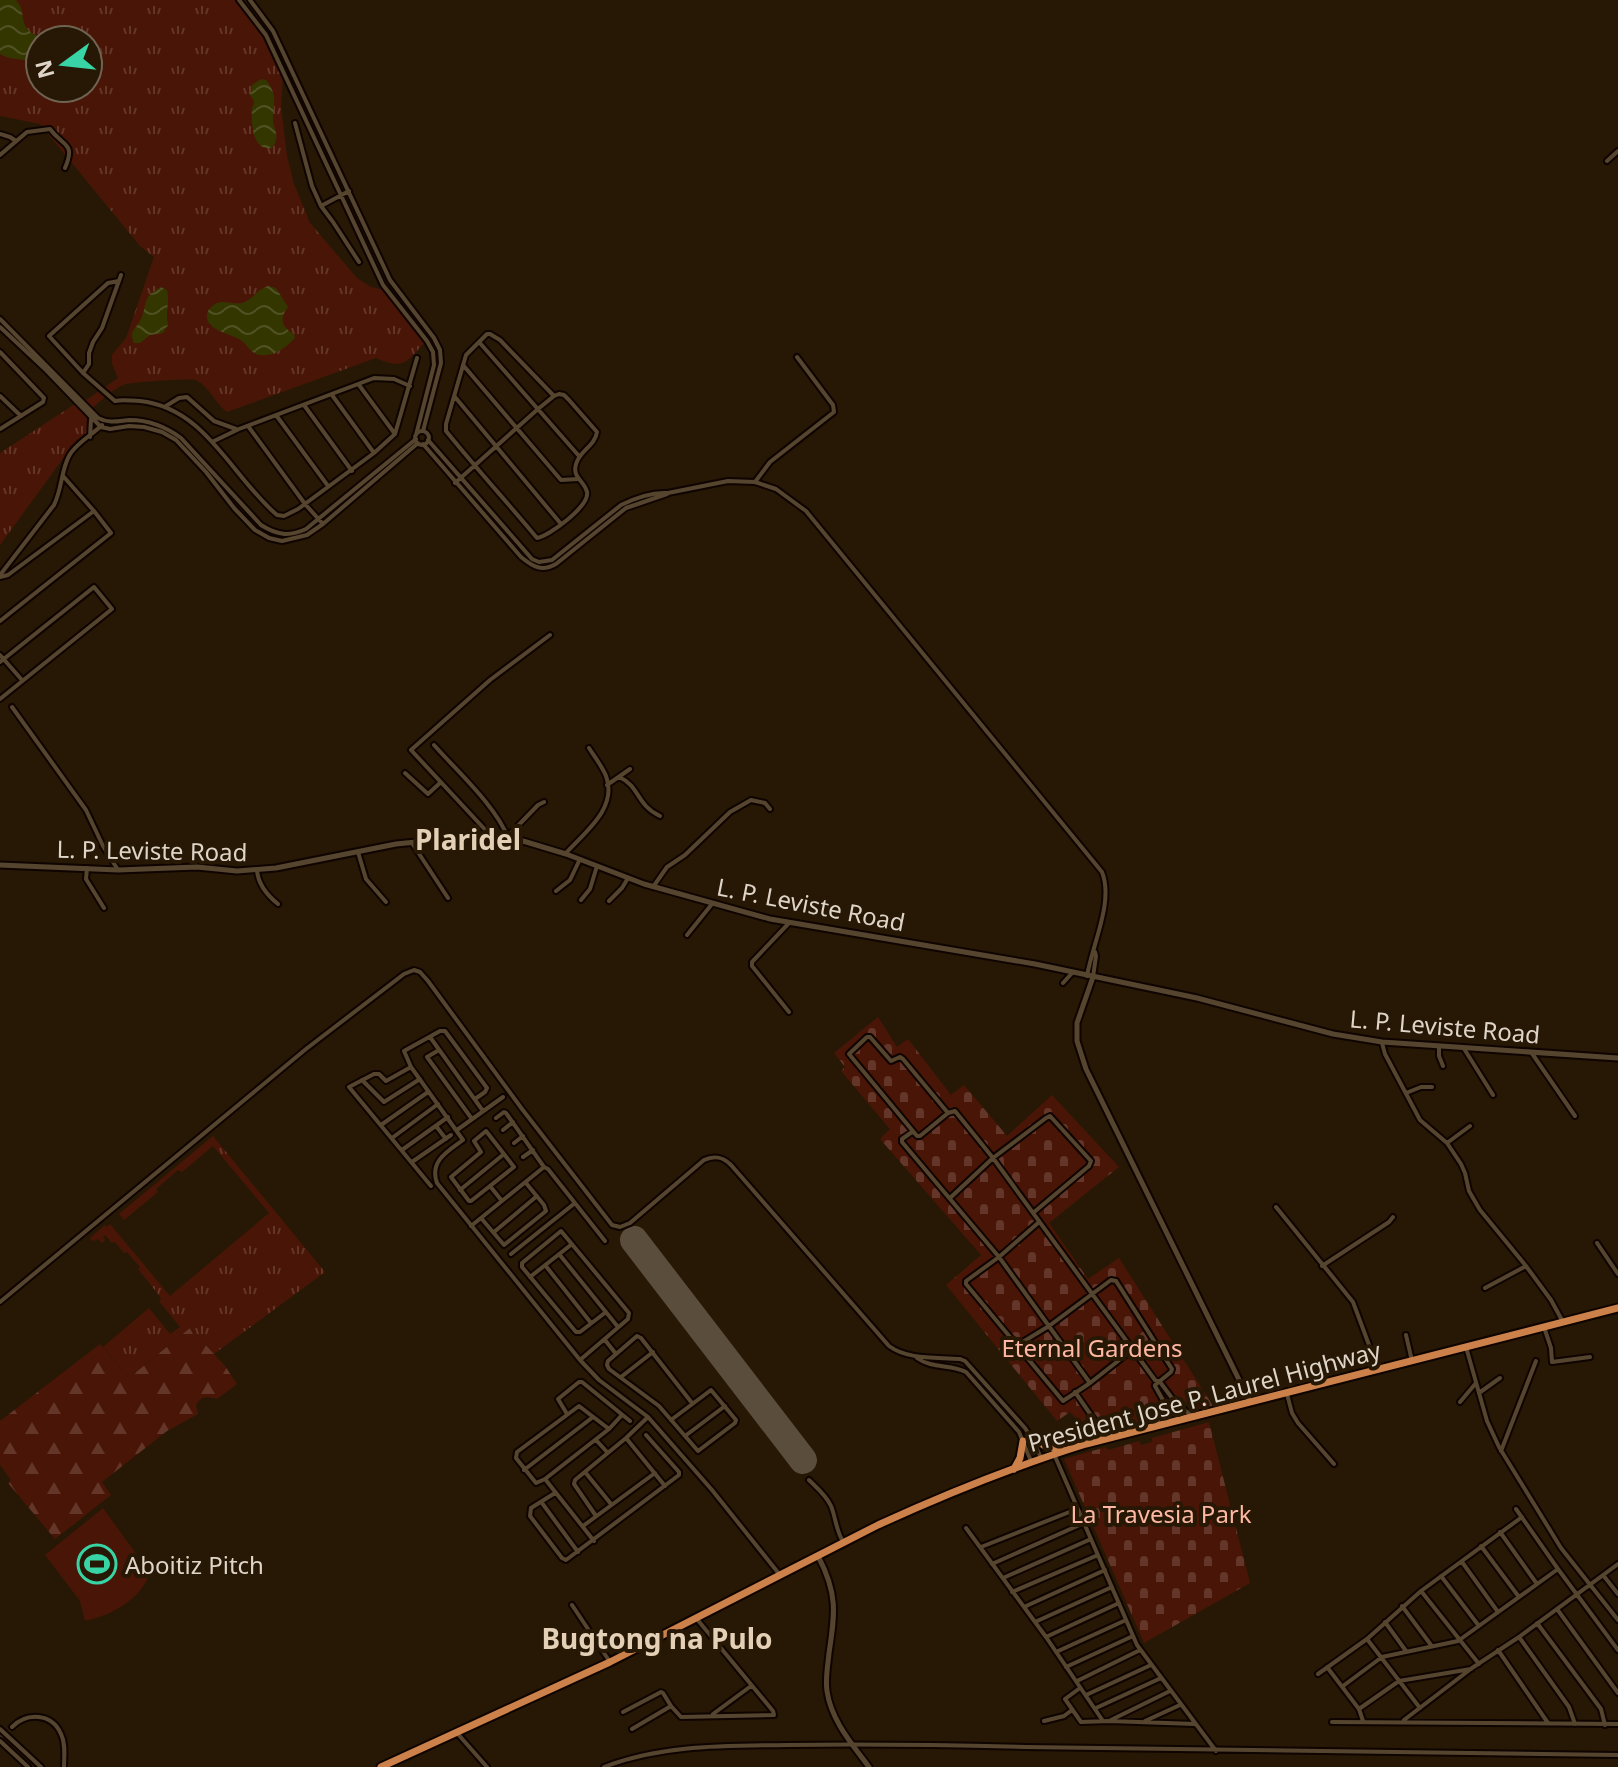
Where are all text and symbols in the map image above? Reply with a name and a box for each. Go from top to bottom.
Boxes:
north arrow [24,24,104,104]
text: N [27,57,61,82]
district label: Plaridel [415,820,521,858]
street label: L. P. Leviste Road [56,832,248,868]
street label: L. P. Leviste Road [714,870,908,938]
street label: L. P. Leviste Road [1348,1001,1542,1051]
park label: Eternal Gardens [1001,1331,1183,1364]
street label: President Jose P. Laurel Highway [1024,1333,1385,1459]
park label: La Travesia Park [1070,1497,1252,1530]
sports icon: Aboitiz Pitch [76,1543,118,1585]
place label: Aboitiz Pitch [125,1548,264,1581]
district label: Bugtong na Pulo [541,1619,773,1657]

